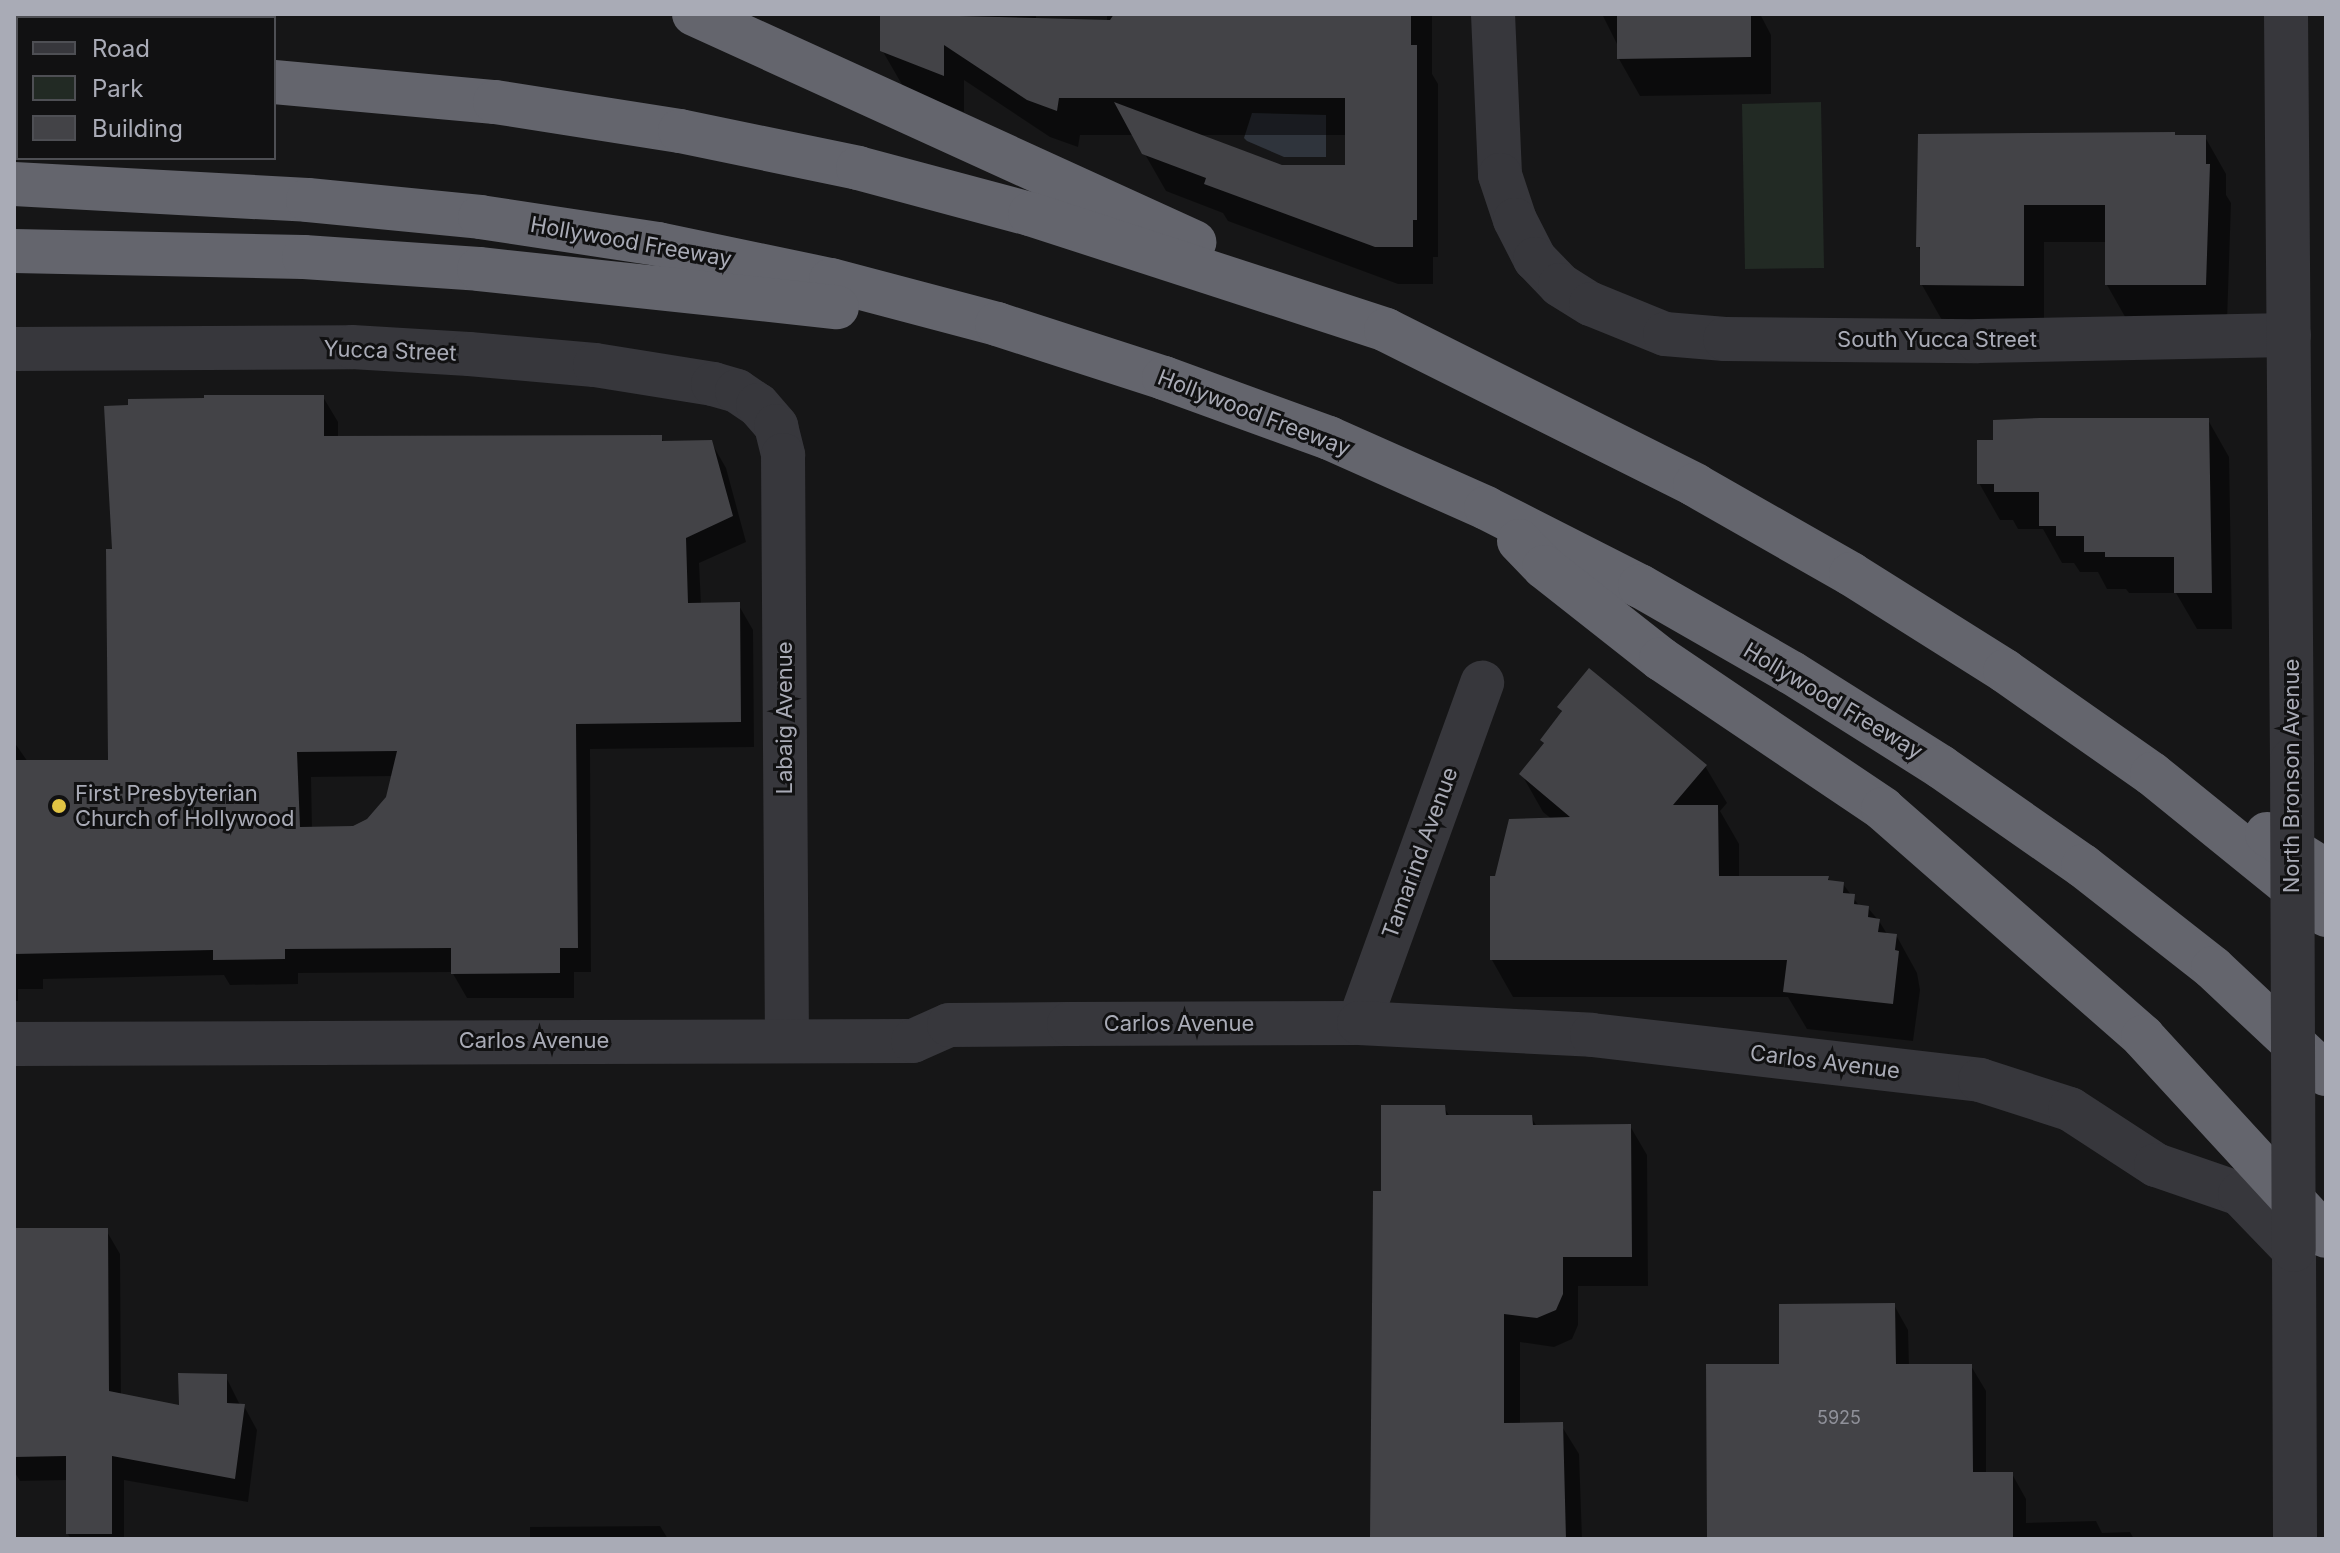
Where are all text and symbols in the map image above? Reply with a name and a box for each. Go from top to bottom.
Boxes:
legend [16,16,276,160]
text: Road [92,34,150,63]
text: Park [92,74,143,103]
text: Building [92,114,183,143]
street label: Hollywood Freeway [528,211,734,273]
street label: South Yucca Street [1837,327,2037,353]
street label: Yucca Street [323,335,457,367]
street label: Hollywood Freeway [1154,364,1354,462]
street label: Hollywood Freeway [1739,637,1927,765]
street label: Labaig Avenue [772,641,798,795]
street label: North Bronson Avenue [2279,659,2305,893]
street label: Tamarind Avenue [1377,764,1463,942]
place label: First Presbyterian Church of Hollywood [75,780,294,832]
marker: First Presbyterian Church of Hollywood [50,797,68,815]
street label: Carlos Avenue [1104,1011,1254,1037]
street label: Carlos Avenue [459,1028,609,1054]
street label: Carlos Avenue [1749,1040,1901,1084]
house number: 5925 [1817,1407,1861,1429]

